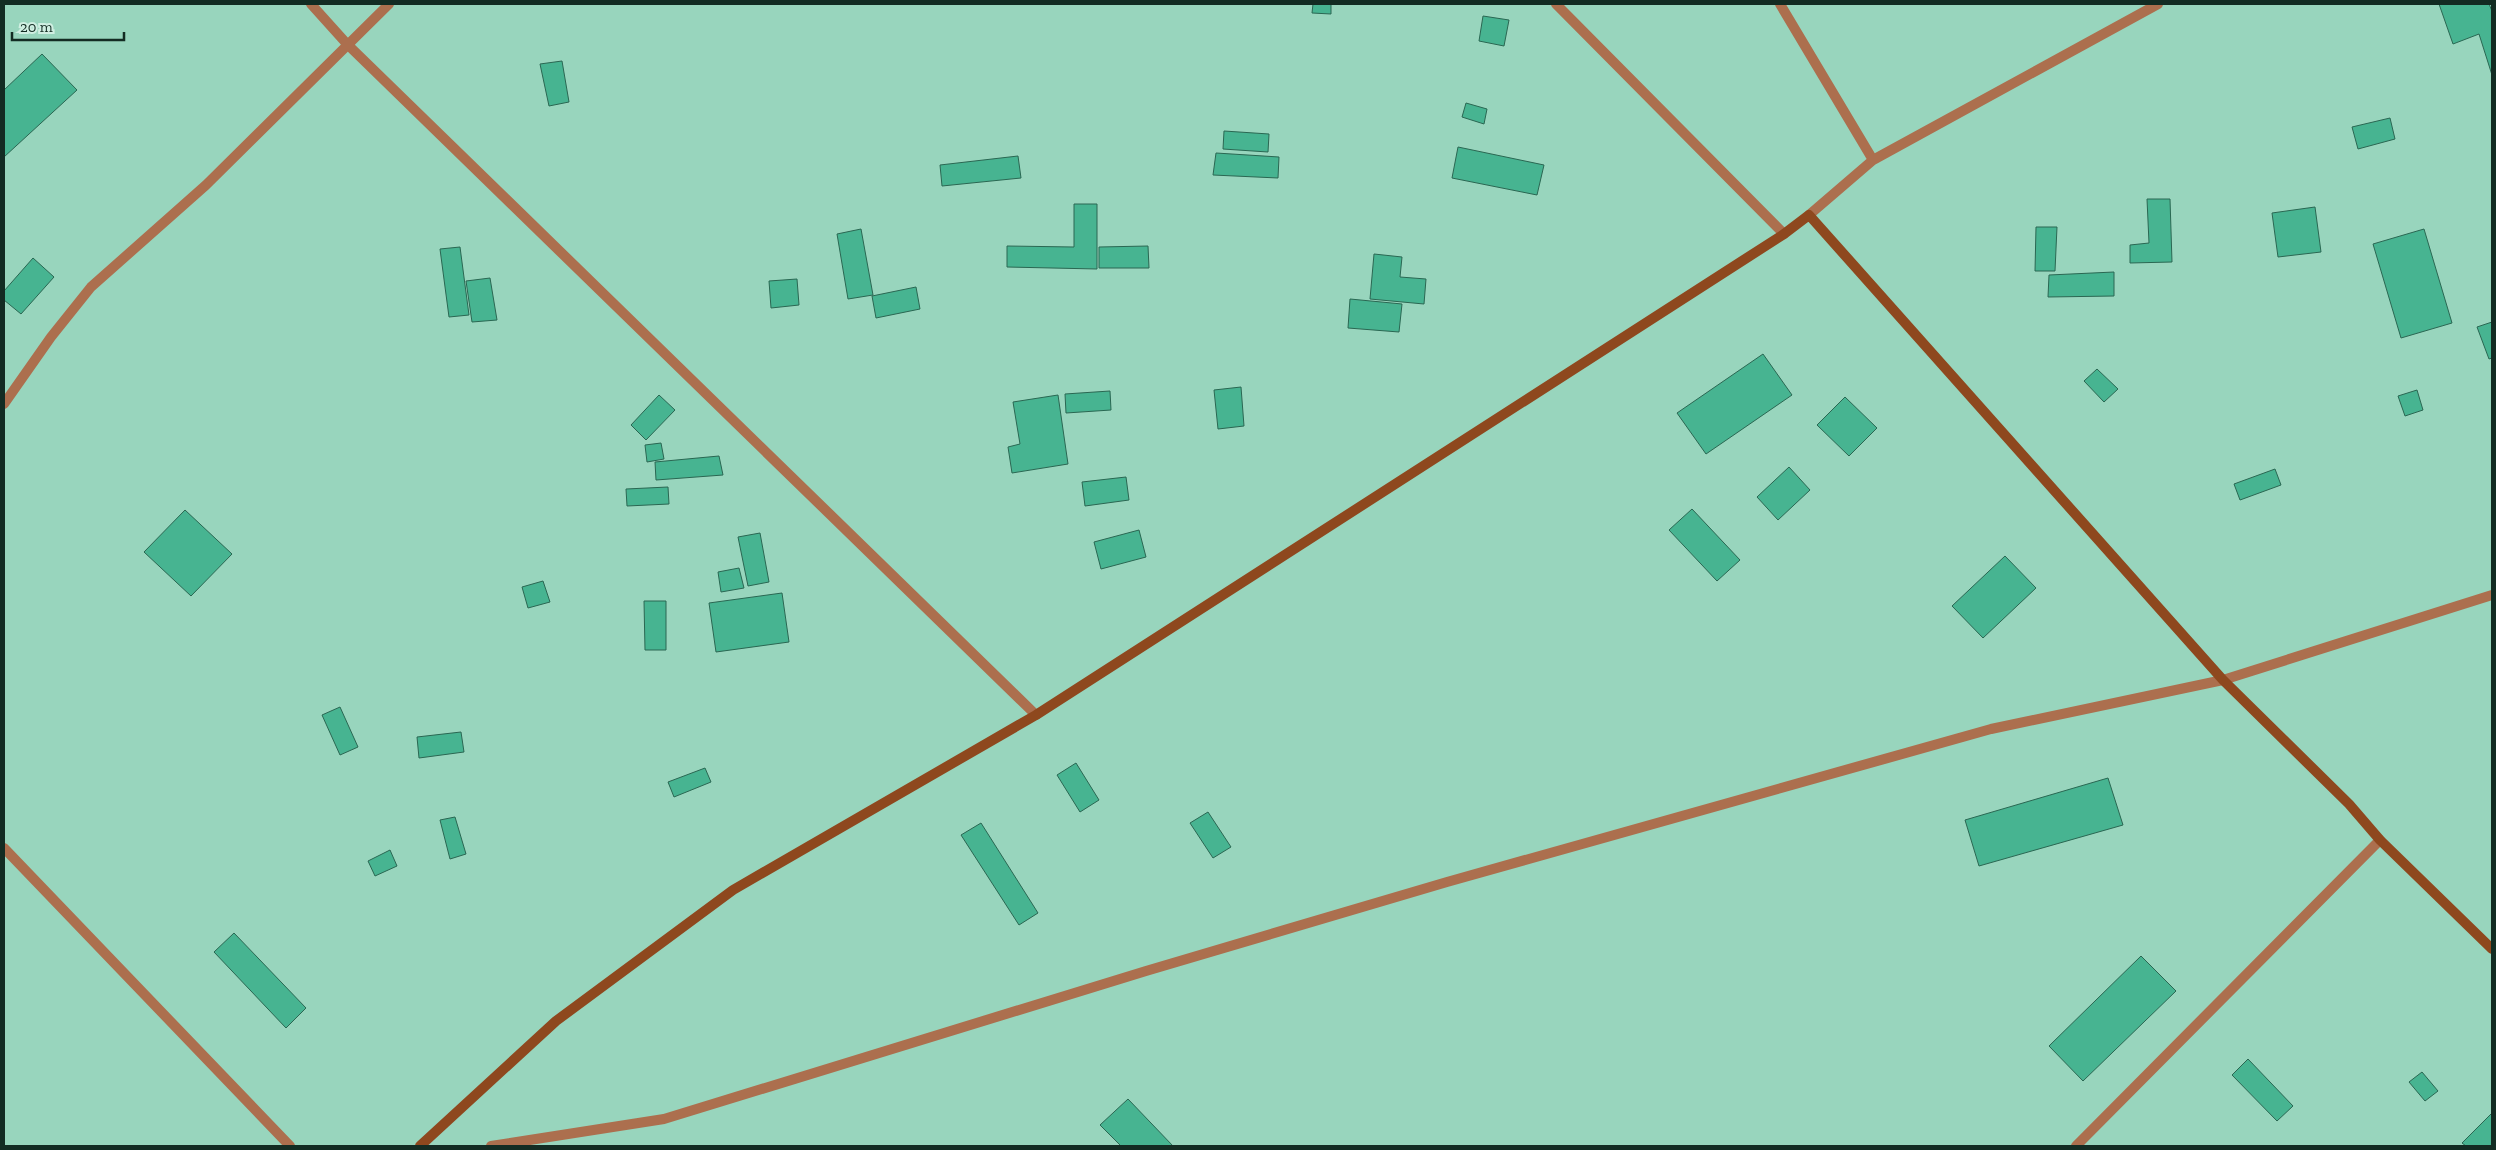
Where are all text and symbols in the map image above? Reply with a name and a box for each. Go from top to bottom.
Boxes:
scale bar [12,10,125,42]
text: 20 m [20,18,53,36]

